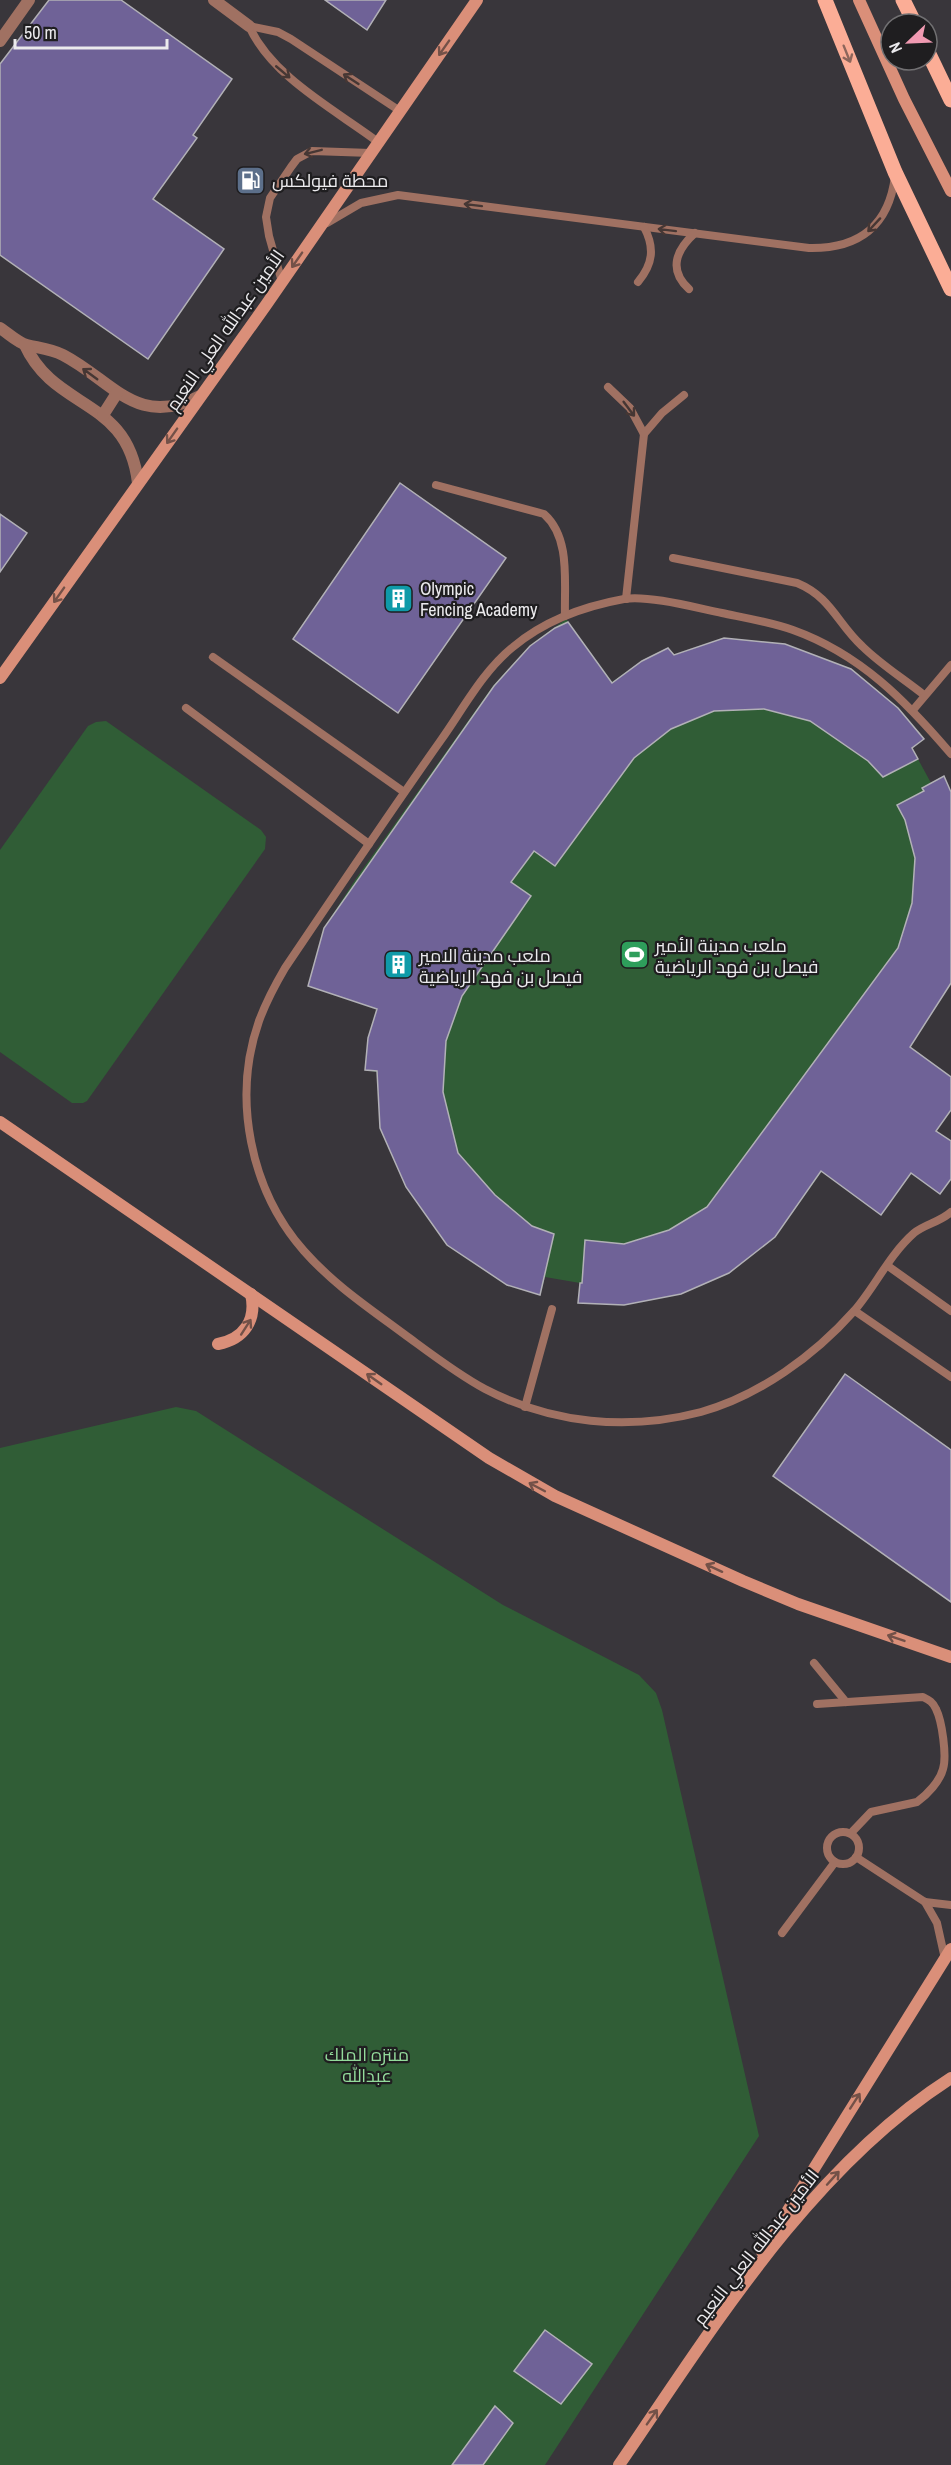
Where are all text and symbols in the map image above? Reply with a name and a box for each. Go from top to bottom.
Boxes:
scale bar [15,12,166,50]
north arrow [879,12,939,72]
text: 50 m [24,20,57,45]
one-way arrow [438,39,450,56]
text: N [883,39,907,57]
one-way arrow [842,44,853,63]
one-way arrow [275,65,290,79]
one-way arrow [343,73,360,85]
one-way arrow [304,147,323,159]
fuel station icon: محطة فيولكس [235,164,267,196]
place label: محطة فيولكس [272,168,388,193]
one-way arrow [464,199,484,210]
one-way arrow [868,217,882,232]
one-way arrow [657,224,677,235]
street label: الأمين عبدالله العلي النعيم [160,244,292,417]
one-way arrow [291,252,303,268]
one-way arrow [83,368,99,380]
one-way arrow [623,400,635,416]
one-way arrow [166,428,178,444]
place label: Olympic Fencing Academy [420,576,538,622]
building icon: Olympic Fencing Academy [383,582,415,614]
one-way arrow [53,587,65,603]
place label: ملعب مدينة الأمير فيصل بن فهد الرياضية [654,933,819,979]
sports icon: ملعب مدينة الأمير فيصل بن فهد الرياضية [618,939,650,971]
place label: ملعب مدينة الامير فيصل بن فهد الرياضية [418,943,583,989]
building icon: ملعب مدينة الامير فيصل بن فهد الرياضية [382,949,414,981]
one-way arrow [240,1319,252,1335]
one-way arrow [367,1373,383,1385]
one-way arrow [528,1481,546,1492]
one-way arrow [705,1561,723,1573]
one-way arrow [887,1631,906,1642]
park label: منتزه الملك عبدالله [325,2042,409,2088]
one-way arrow [850,2093,862,2110]
street label: الأمين عبدالله العلي النعيم [687,2164,826,2331]
one-way arrow [826,2171,840,2186]
one-way arrow [646,2409,658,2425]

